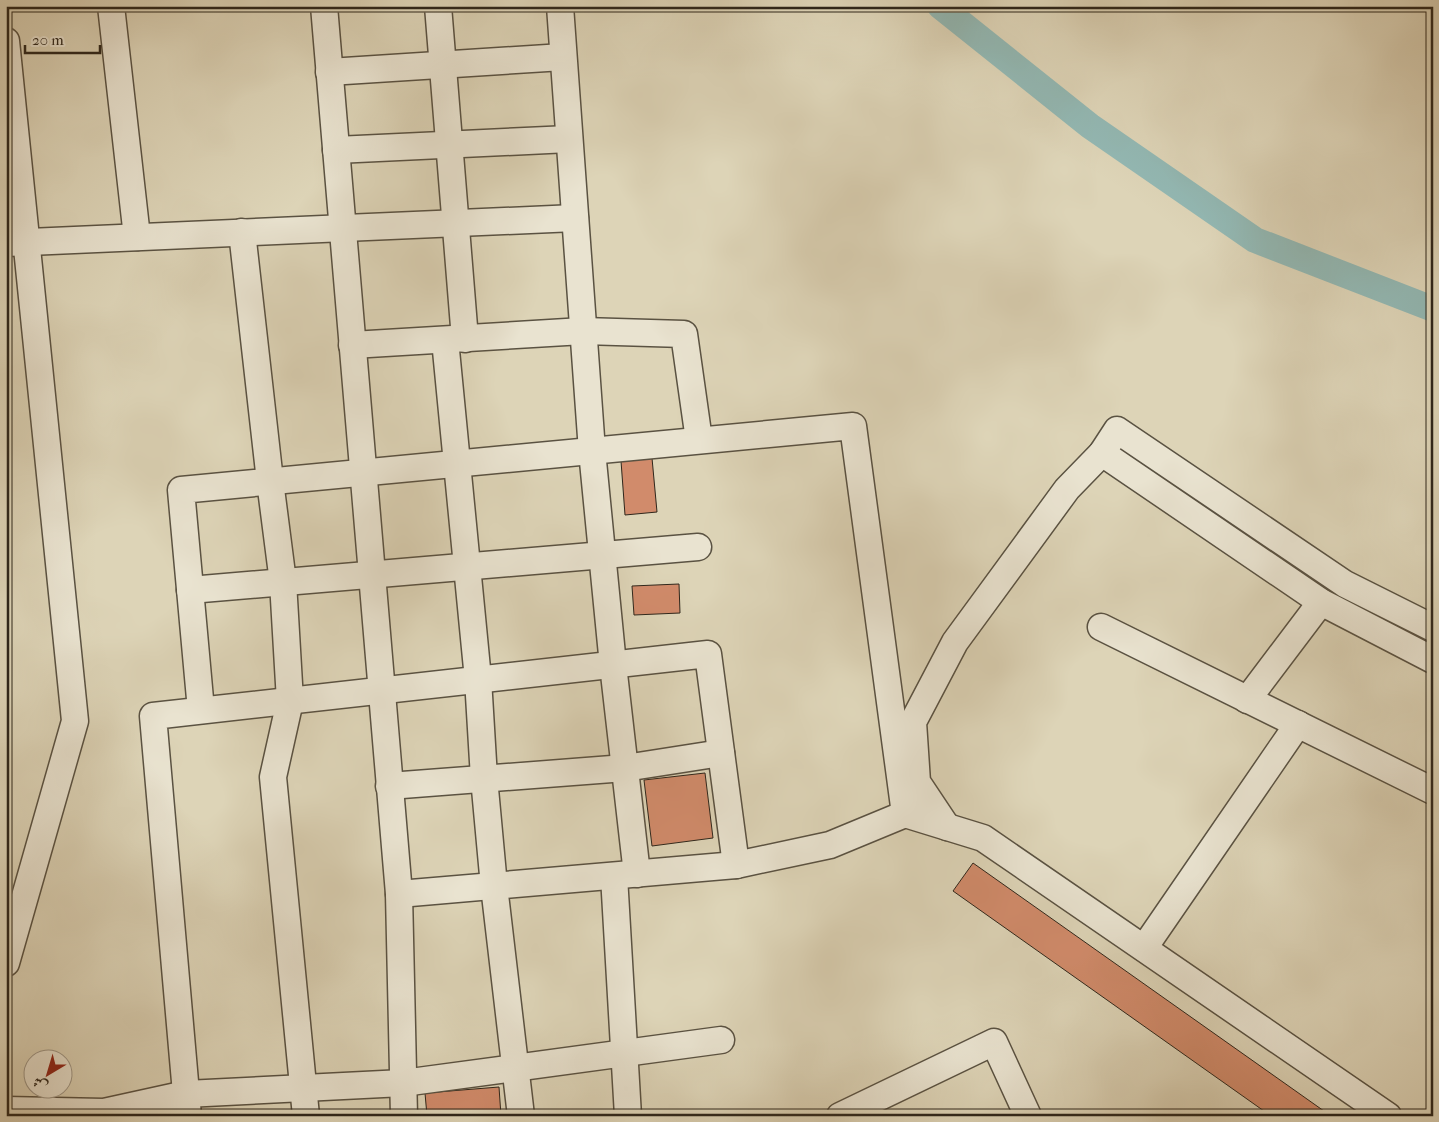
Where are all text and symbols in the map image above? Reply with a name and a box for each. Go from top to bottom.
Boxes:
scale bar [25,22,100,54]
text: 20 m [32,31,64,49]
north arrow [22,1050,72,1100]
text: ش [30,1073,51,1095]

